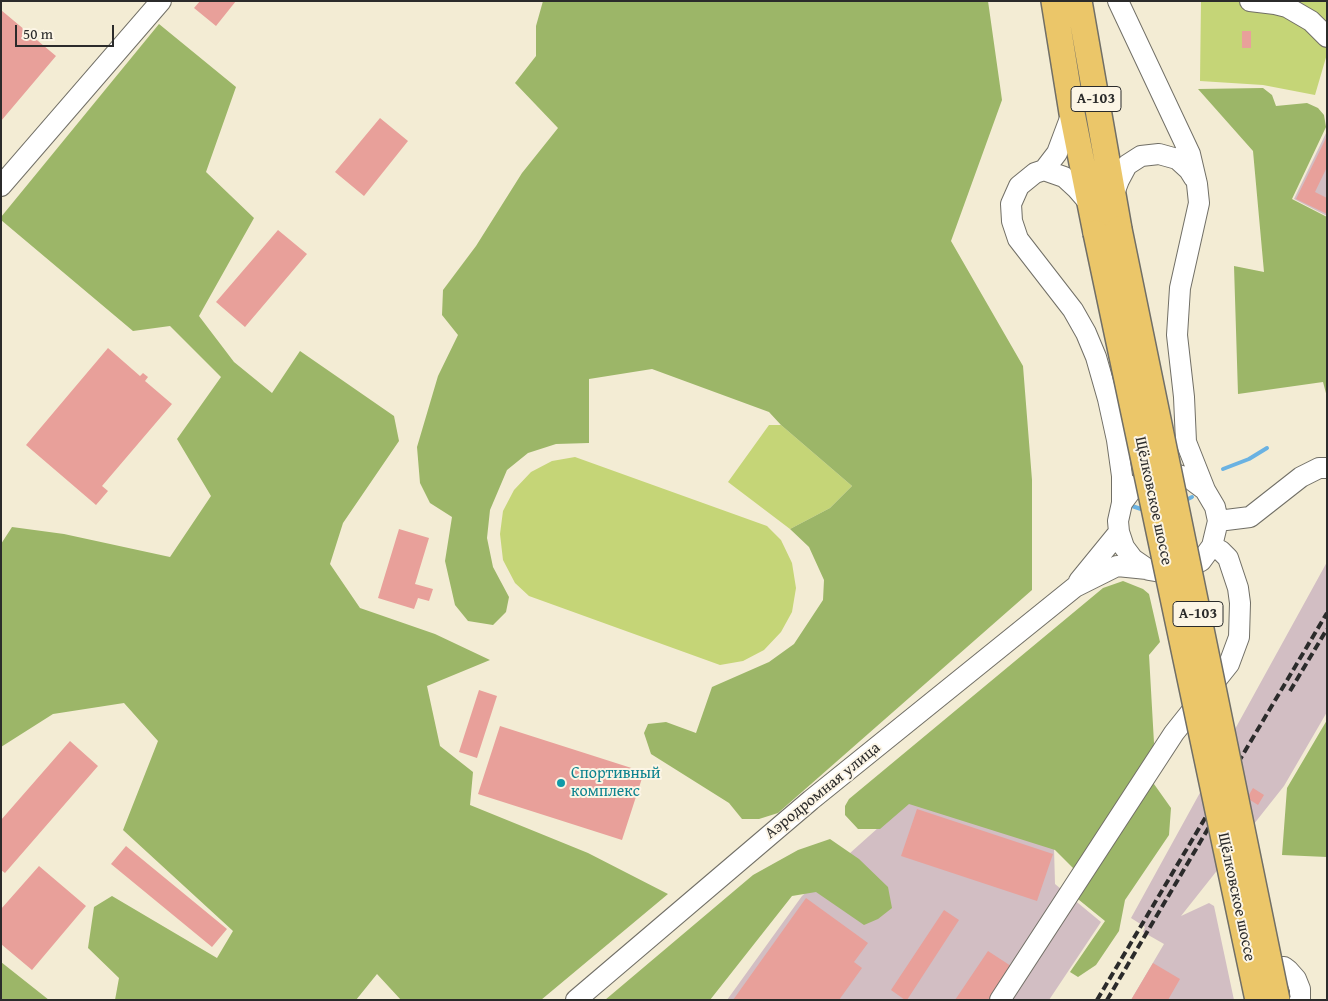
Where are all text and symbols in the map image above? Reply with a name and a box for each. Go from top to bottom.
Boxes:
scale bar [18,15,116,47]
text: 50 m [23,23,53,44]
road number: А-103 [1071,86,1121,112]
street label: Щёлковское шоссе [1130,435,1176,567]
road number: А-103 [1173,602,1223,626]
street label: Аэродромная улица [762,739,884,843]
place label: Спортивный комплекс [571,764,661,802]
marker: Спортивный комплекс [555,777,567,789]
street label: Щёлковское шоссе [1213,831,1259,963]

